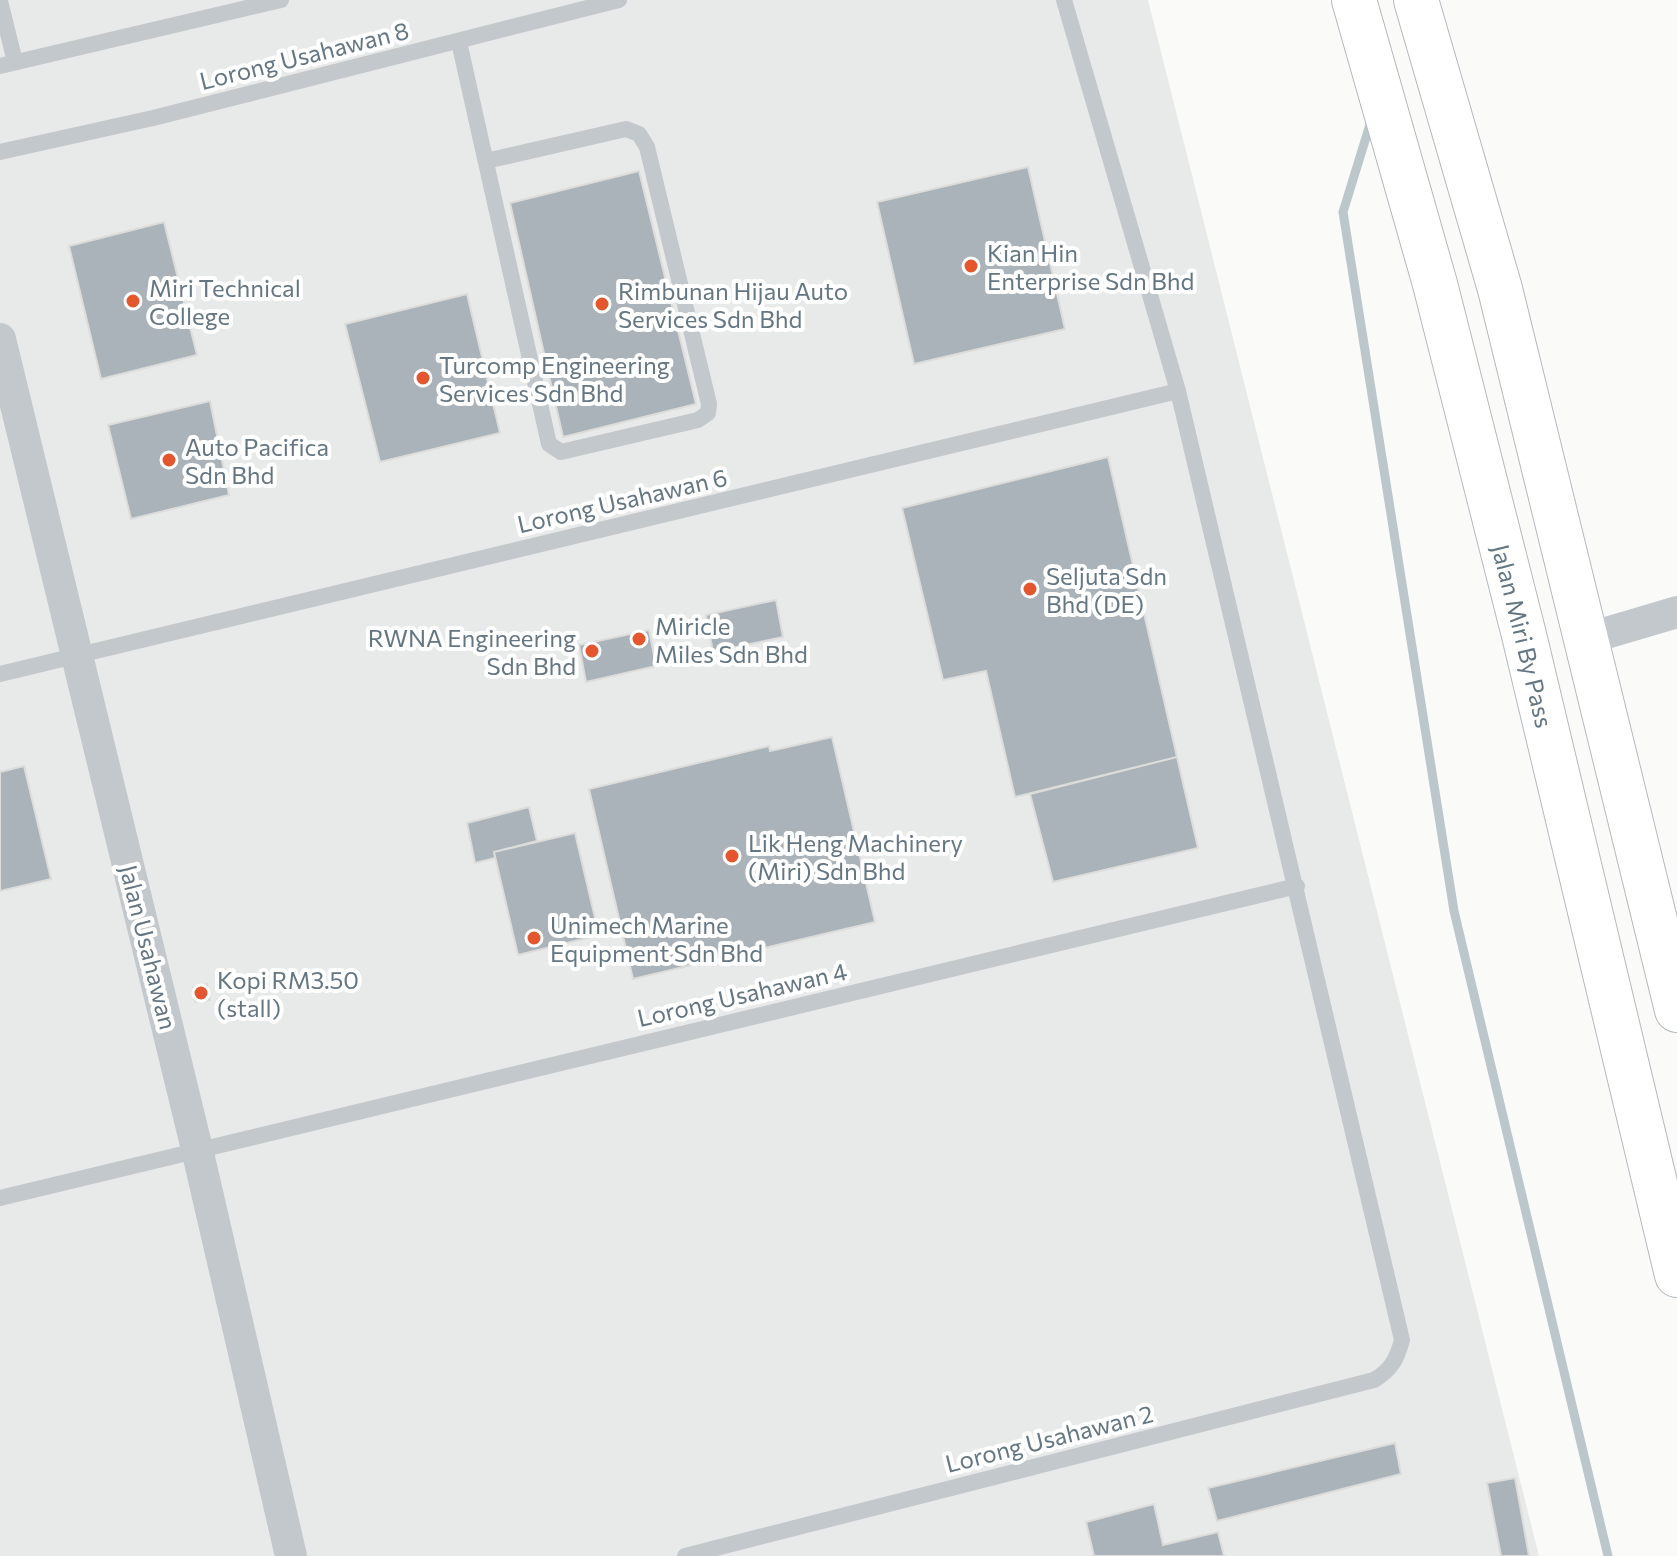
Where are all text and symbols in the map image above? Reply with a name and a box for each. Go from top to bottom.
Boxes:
street label: Lorong Usahawan 8 [196,15,412,95]
place label: Kian Hin Enterprise Sdn Bhd [987,238,1194,295]
marker: Kian Hin Enterprise Sdn Bhd [962,257,980,275]
place label: Miri Technical College [149,273,301,330]
place label: Rimbunan Hijau Auto Services Sdn Bhd [618,276,848,333]
marker: Miri Technical College [124,292,142,310]
marker: Rimbunan Hijau Auto Services Sdn Bhd [593,295,611,313]
place label: Turcomp Engineering Services Sdn Bhd [439,350,670,407]
marker: Turcomp Engineering Services Sdn Bhd [414,369,432,387]
place label: Auto Pacifica Sdn Bhd [185,432,329,489]
marker: Auto Pacifica Sdn Bhd [160,451,178,469]
street label: Lorong Usahawan 6 [514,462,730,538]
street label: Jalan Miri By Pass [1487,541,1560,730]
place label: Seljuta Sdn Bhd (DE) [1046,561,1167,618]
marker: Seljuta Sdn Bhd (DE) [1021,580,1039,598]
place label: Miricle Miles Sdn Bhd [655,611,808,668]
place label: RWNA Engineering Sdn Bhd [368,623,576,680]
marker: Miricle Miles Sdn Bhd [630,630,648,648]
marker: RWNA Engineering Sdn Bhd [583,642,601,660]
place label: Lik Heng Machinery (Miri) Sdn Bhd [748,828,963,885]
marker: Lik Heng Machinery (Miri) Sdn Bhd [723,847,741,865]
street label: Jalan Usahawan [115,862,183,1032]
place label: Unimech Marine Equipment Sdn Bhd [550,910,763,967]
marker: Unimech Marine Equipment Sdn Bhd [525,929,543,947]
street label: Lorong Usahawan 4 [634,956,850,1032]
place label: Kopi RM3.50 (stall) [217,965,359,1022]
marker: Kopi RM3.50 (stall) [192,984,210,1002]
street label: Lorong Usahawan 2 [942,1398,1156,1478]

